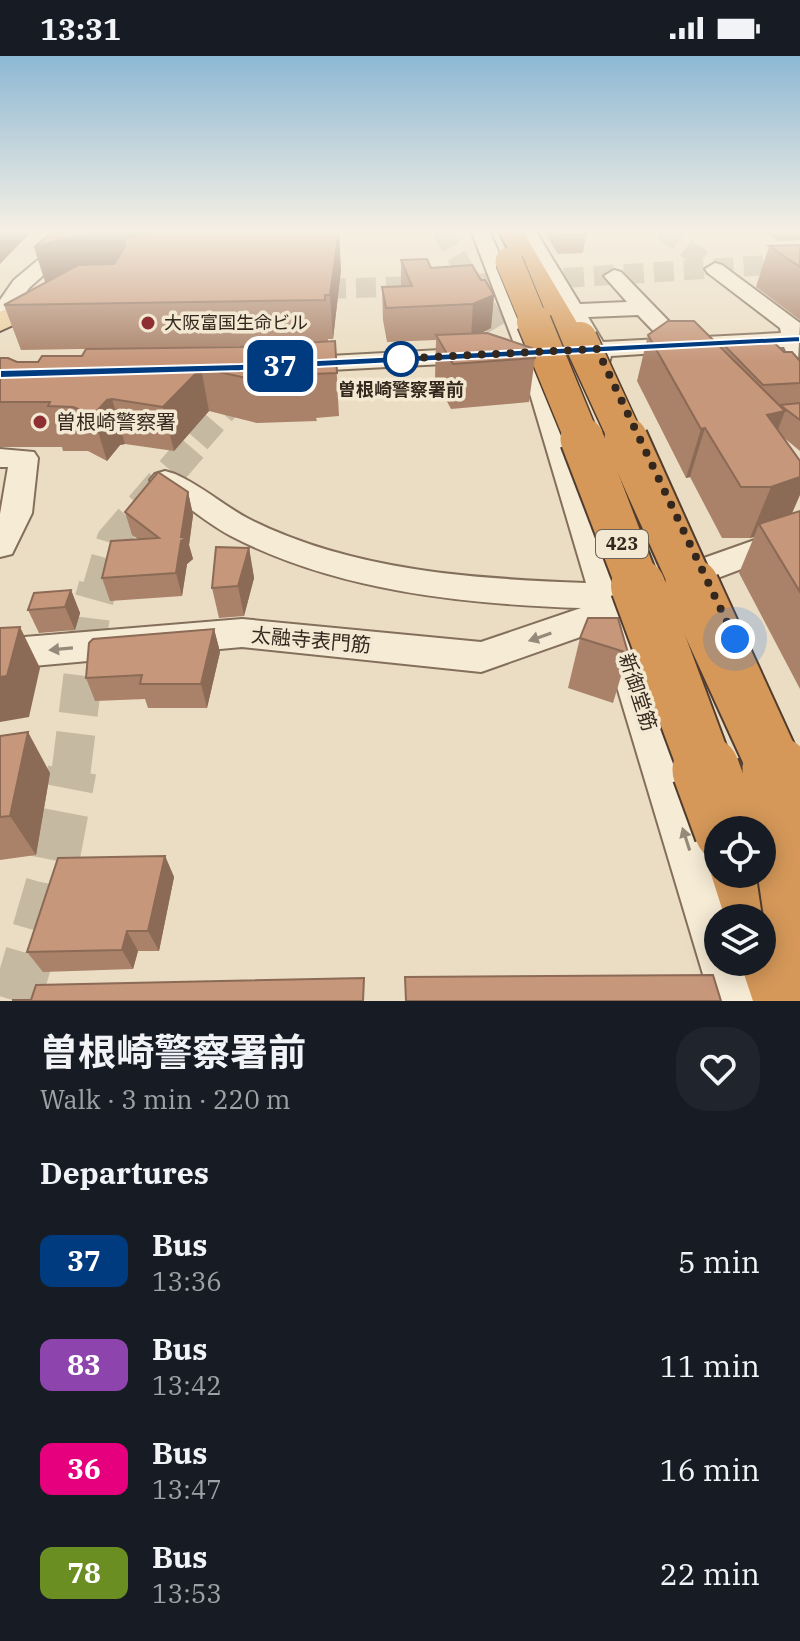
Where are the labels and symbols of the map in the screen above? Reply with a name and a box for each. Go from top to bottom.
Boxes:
place label: 大阪富国生命ビル [164,311,308,334]
marker: 大阪富国生命ビル [139,314,157,332]
line badge: 37 [244,340,316,392]
marker: 曽根崎警察署前 [384,342,418,376]
place label: 曽根崎警察署前 [338,378,464,401]
place label: 曽根崎警察署 [56,408,176,435]
marker: 曽根崎警察署 [31,413,49,431]
road number: 423 [596,530,648,558]
your location [715,619,755,659]
street label: 太融寺表門筋 [250,621,372,658]
one-way arrow [528,631,552,643]
one-way arrow [48,643,73,656]
street label: 新御堂筋 [613,650,664,734]
one-way arrow [679,827,691,851]

